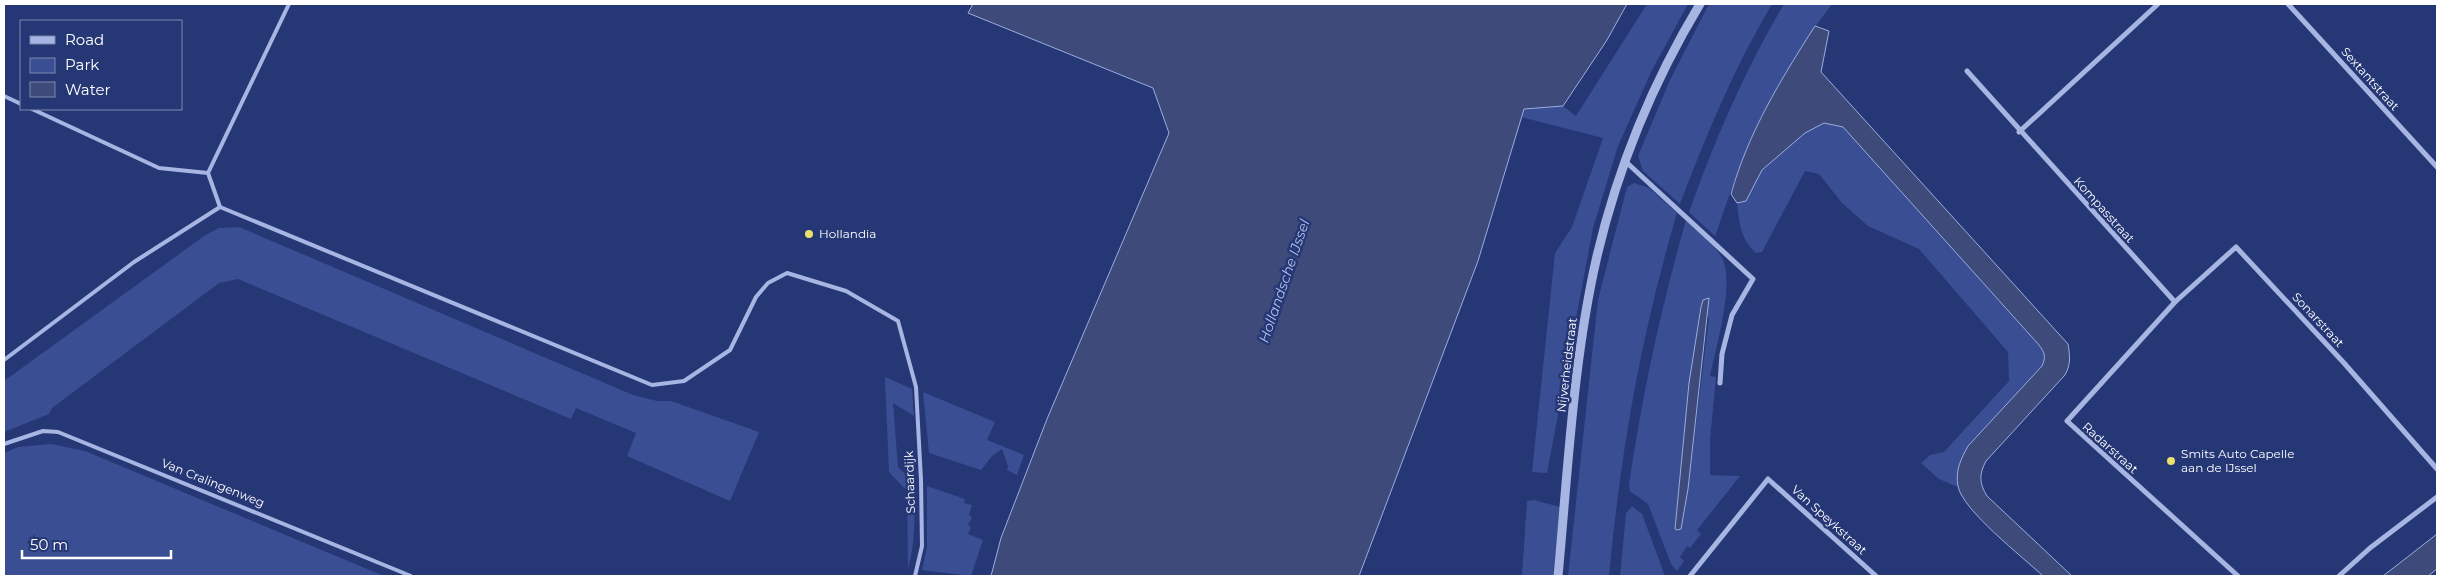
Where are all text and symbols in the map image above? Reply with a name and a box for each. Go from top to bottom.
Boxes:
legend [20,20,182,110]
text: Road [65,30,104,49]
street label: Sextantstraat [2338,44,2403,113]
text: Park [65,55,99,74]
text: Water [65,80,111,99]
street label: Kompasstraat [2071,174,2138,246]
water label: Hollandsche IJssel [1254,217,1314,345]
place label: Hollandia [819,226,876,241]
marker: Hollandia [803,228,815,240]
street label: Sonarstraat [2289,289,2347,350]
street label: Nijverheidstraat [1553,317,1580,413]
street label: Radarstraat [2079,419,2141,477]
place label: Smits Auto Capelle aan de IJssel [2181,446,2295,475]
street label: Schaardijk [901,450,918,514]
street label: Van Cralingenweg [159,455,267,510]
marker: Smits Auto Capelle aan de IJssel [2165,455,2177,467]
street label: Van Speykstraat [1789,482,1870,558]
scale bar [22,528,171,560]
text: 50 m [30,535,68,554]

